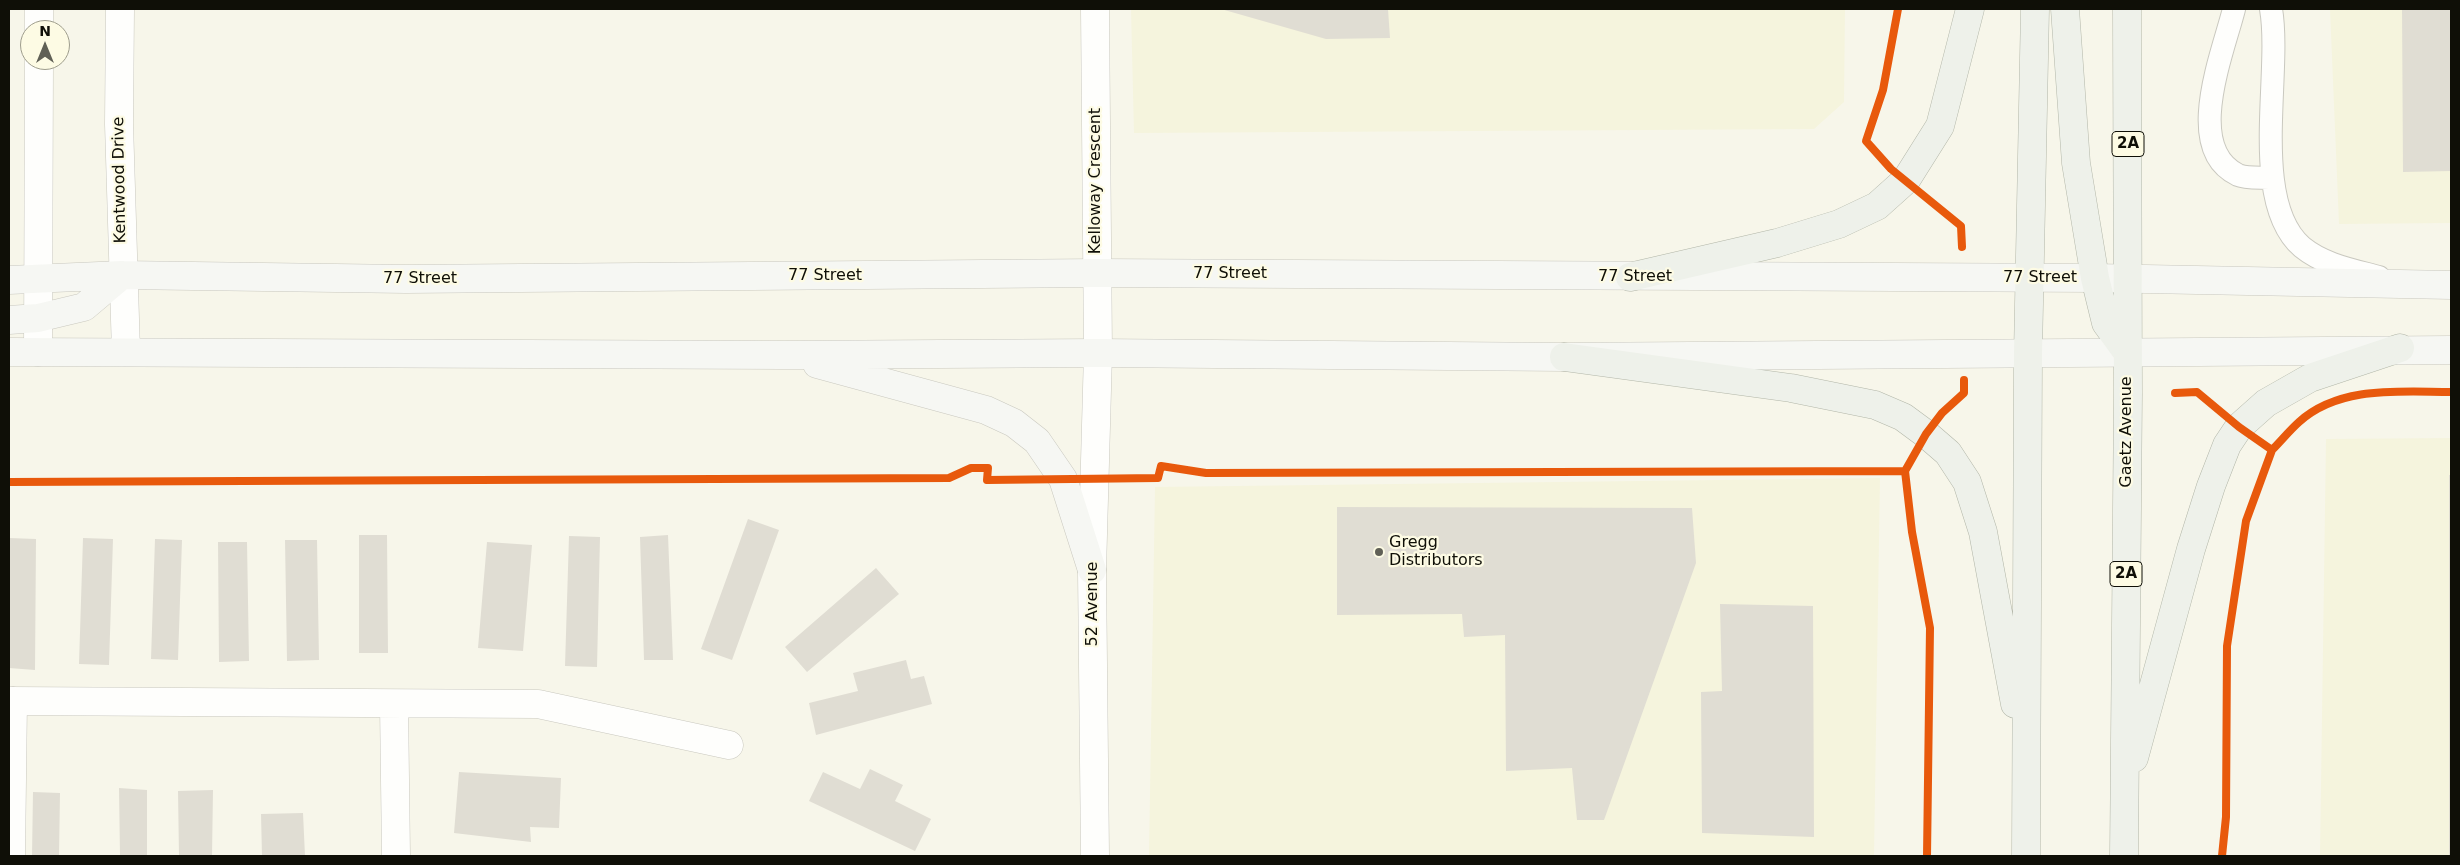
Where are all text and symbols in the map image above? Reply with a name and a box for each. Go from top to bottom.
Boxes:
north arrow [20,20,70,70]
text: N [39,23,51,39]
street label: Kelloway Crescent [1086,108,1106,254]
street label: Kentwood Drive [109,117,131,243]
road number: 2A [2112,132,2144,156]
street label: 77 Street [1193,264,1267,284]
street label: 77 Street [788,266,862,286]
street label: 77 Street [1598,267,1672,287]
street label: 77 Street [2003,268,2077,288]
street label: 77 Street [383,269,457,289]
street label: Gaetz Avenue [2117,376,2137,488]
place label: Gregg Distributors [1389,533,1483,571]
marker: Gregg Distributors [1373,546,1385,558]
street label: 52 Avenue [1083,562,1103,646]
road number: 2A [2110,562,2142,586]

